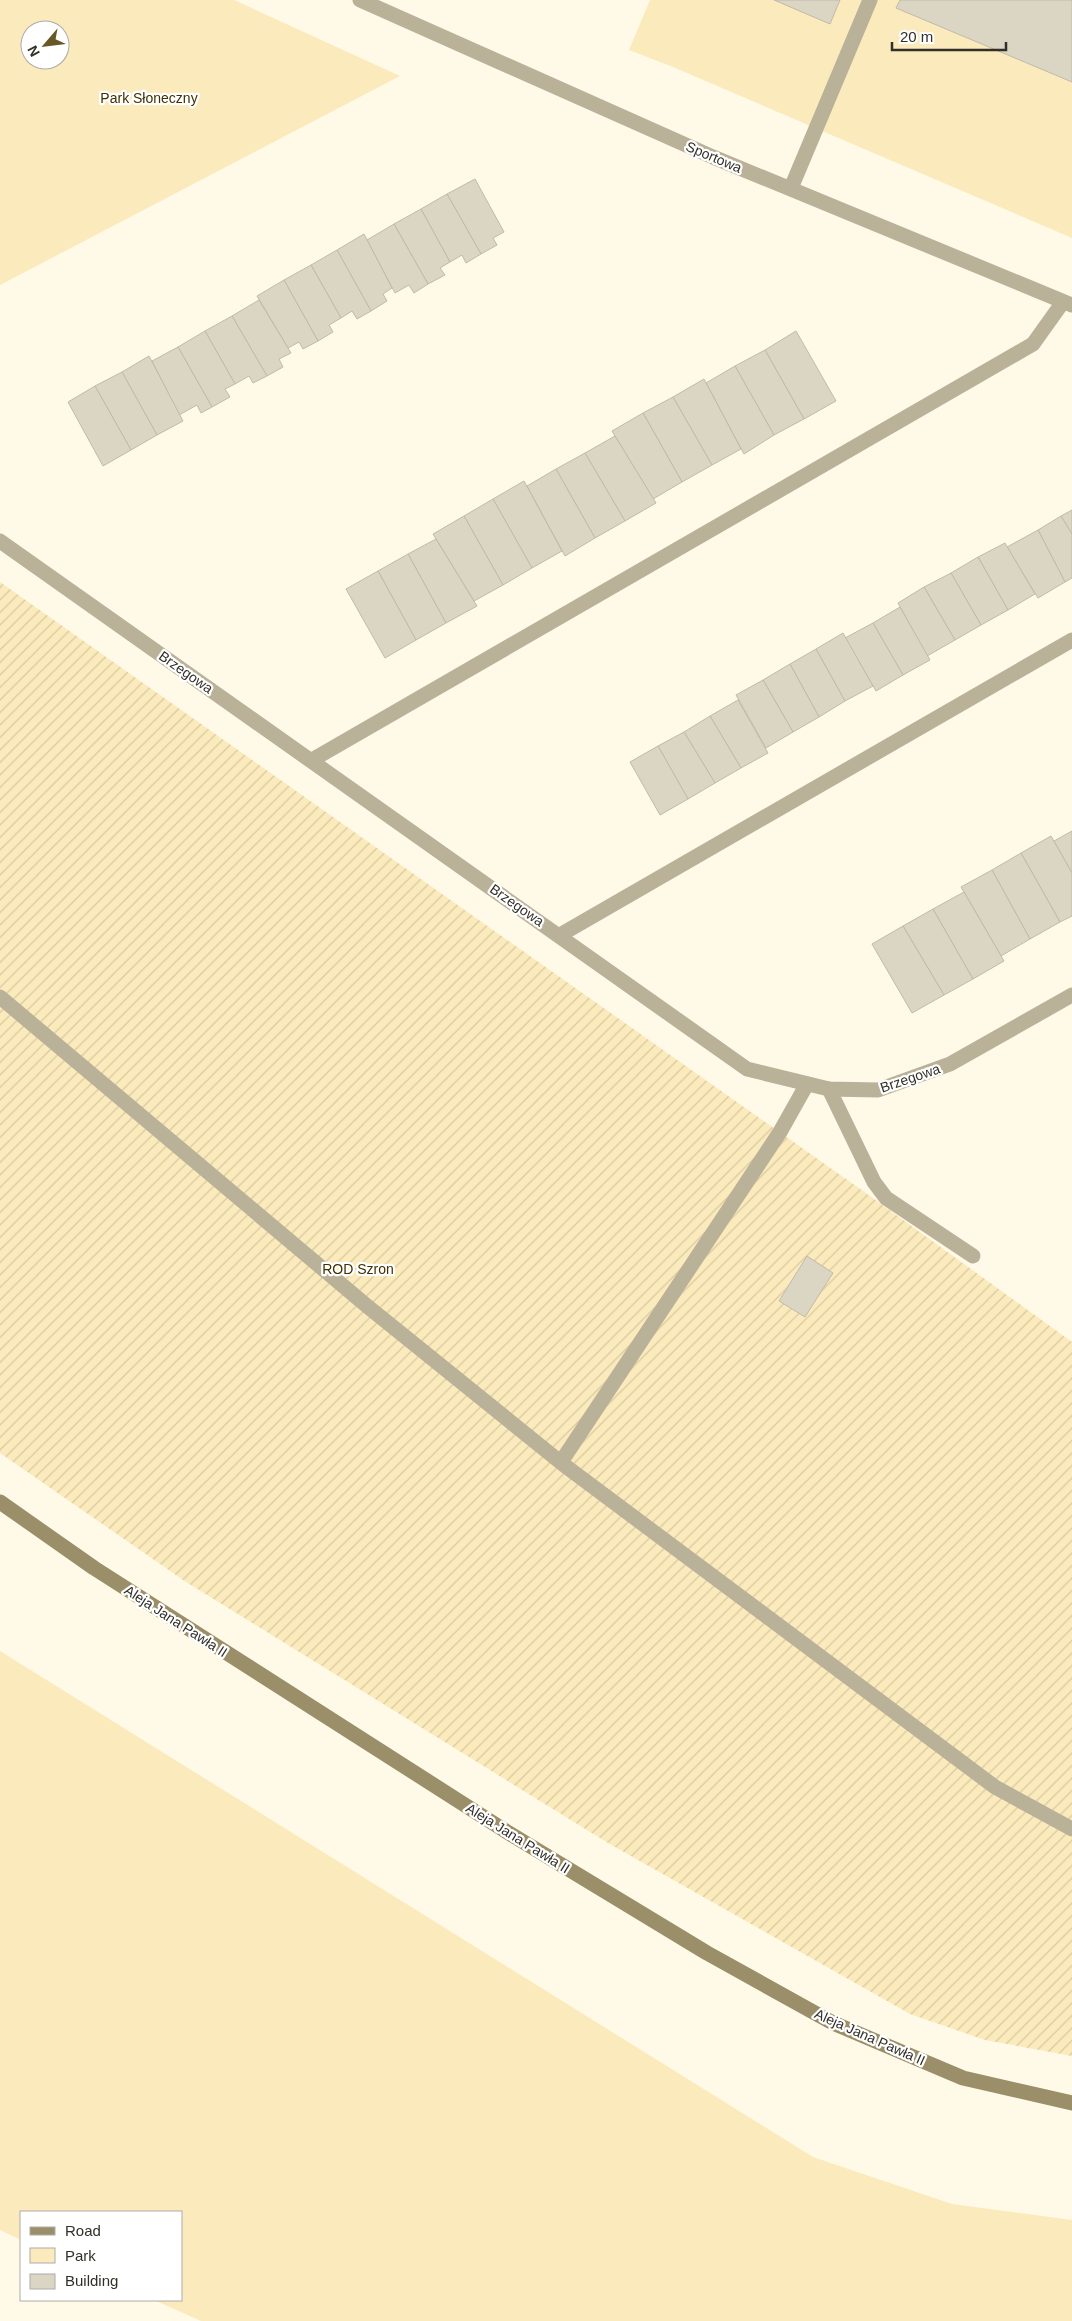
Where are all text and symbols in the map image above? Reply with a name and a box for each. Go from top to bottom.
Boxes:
north arrow [20,20,70,70]
scale bar [892,20,1006,52]
text: 20 m [900,28,933,45]
text: N [24,43,43,59]
park label: Park Słoneczny [100,90,198,106]
street label: Sportowa [684,138,745,176]
street label: Brzegowa [156,648,216,697]
street label: Brzegowa [487,881,547,930]
street label: Brzegowa [878,1060,942,1096]
park label: ROD Szron [322,1261,394,1277]
street label: Aleja Jana Pawła II [122,1582,230,1660]
street label: Aleja Jana Pawła II [463,1800,573,1876]
street label: Aleja Jana Pawła II [812,2005,928,2069]
legend [20,2211,182,2301]
text: Road [65,2222,101,2239]
text: Park [65,2247,96,2264]
text: Building [65,2272,118,2289]

